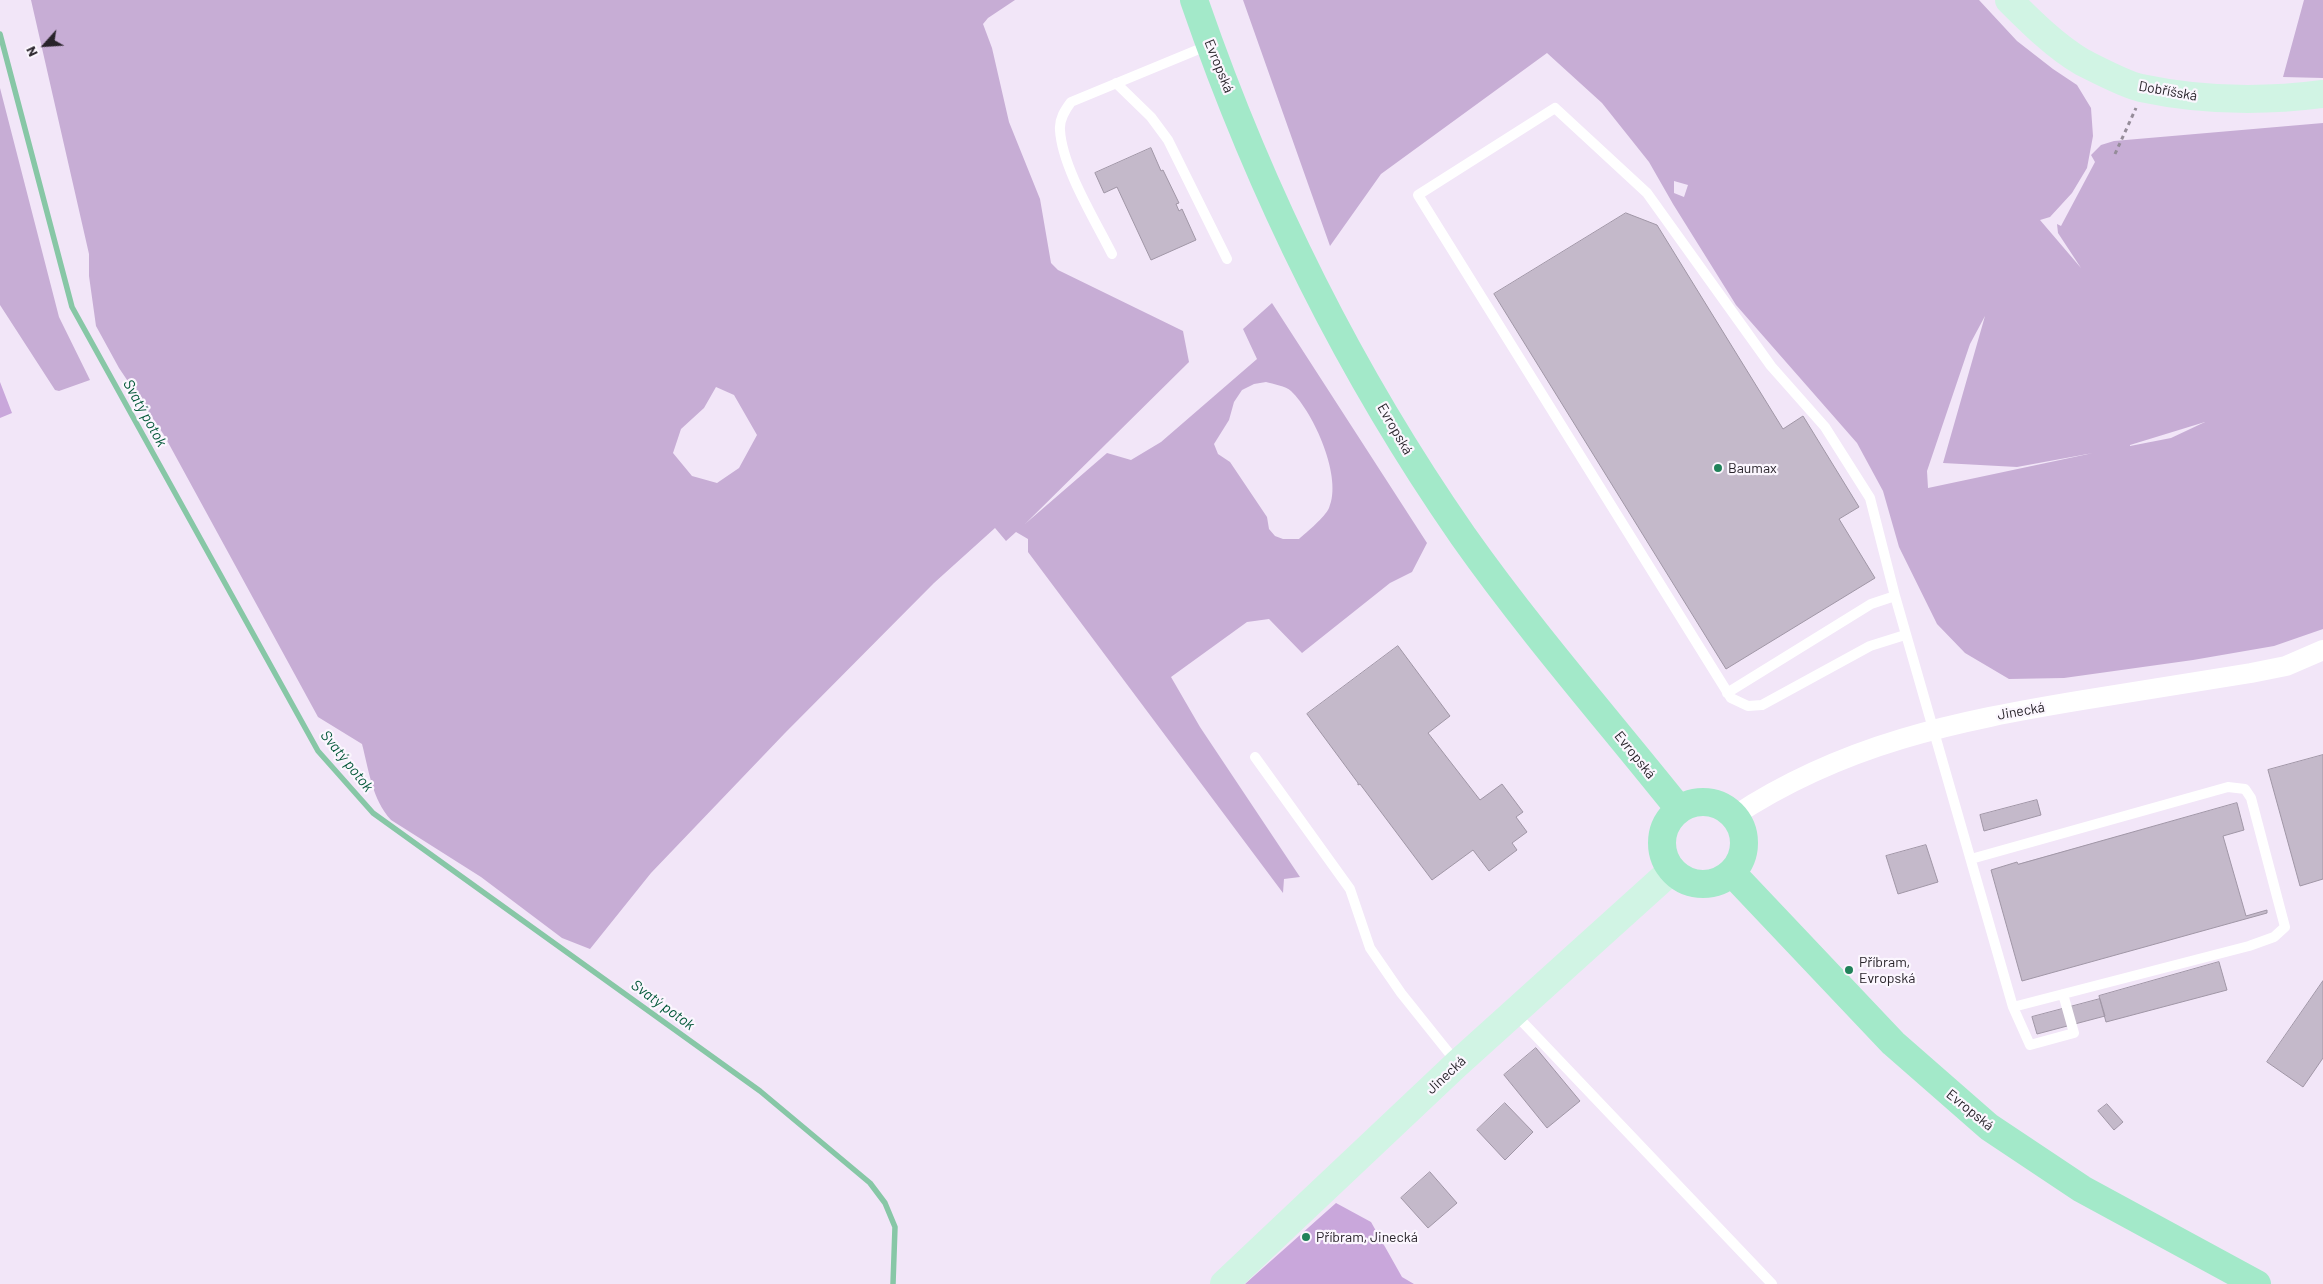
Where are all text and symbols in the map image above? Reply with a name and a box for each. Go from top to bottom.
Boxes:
north arrow [20,20,70,70]
street label: Evropská [1201,37,1237,95]
text: N [21,44,41,60]
street label: Dobříšská [2137,78,2199,104]
water label: Svatý potok [119,376,171,450]
street label: Evropská [1374,400,1416,458]
place label: Baumax [1728,460,1777,476]
marker: Baumax [1712,462,1724,474]
street label: Jinecká [1996,699,2046,723]
water label: Svatý potok [317,727,377,795]
street label: Evropská [1611,728,1659,782]
place label: Příbram, Evropská [1859,954,1915,986]
marker: Příbram, Evropská [1843,964,1855,976]
water label: Svatý potok [628,976,698,1034]
street label: Jinecká [1423,1053,1469,1097]
street label: Evropská [1943,1086,1997,1134]
place label: Příbram, Jinecká [1316,1229,1418,1245]
marker: Příbram, Jinecká [1300,1231,1312,1243]

